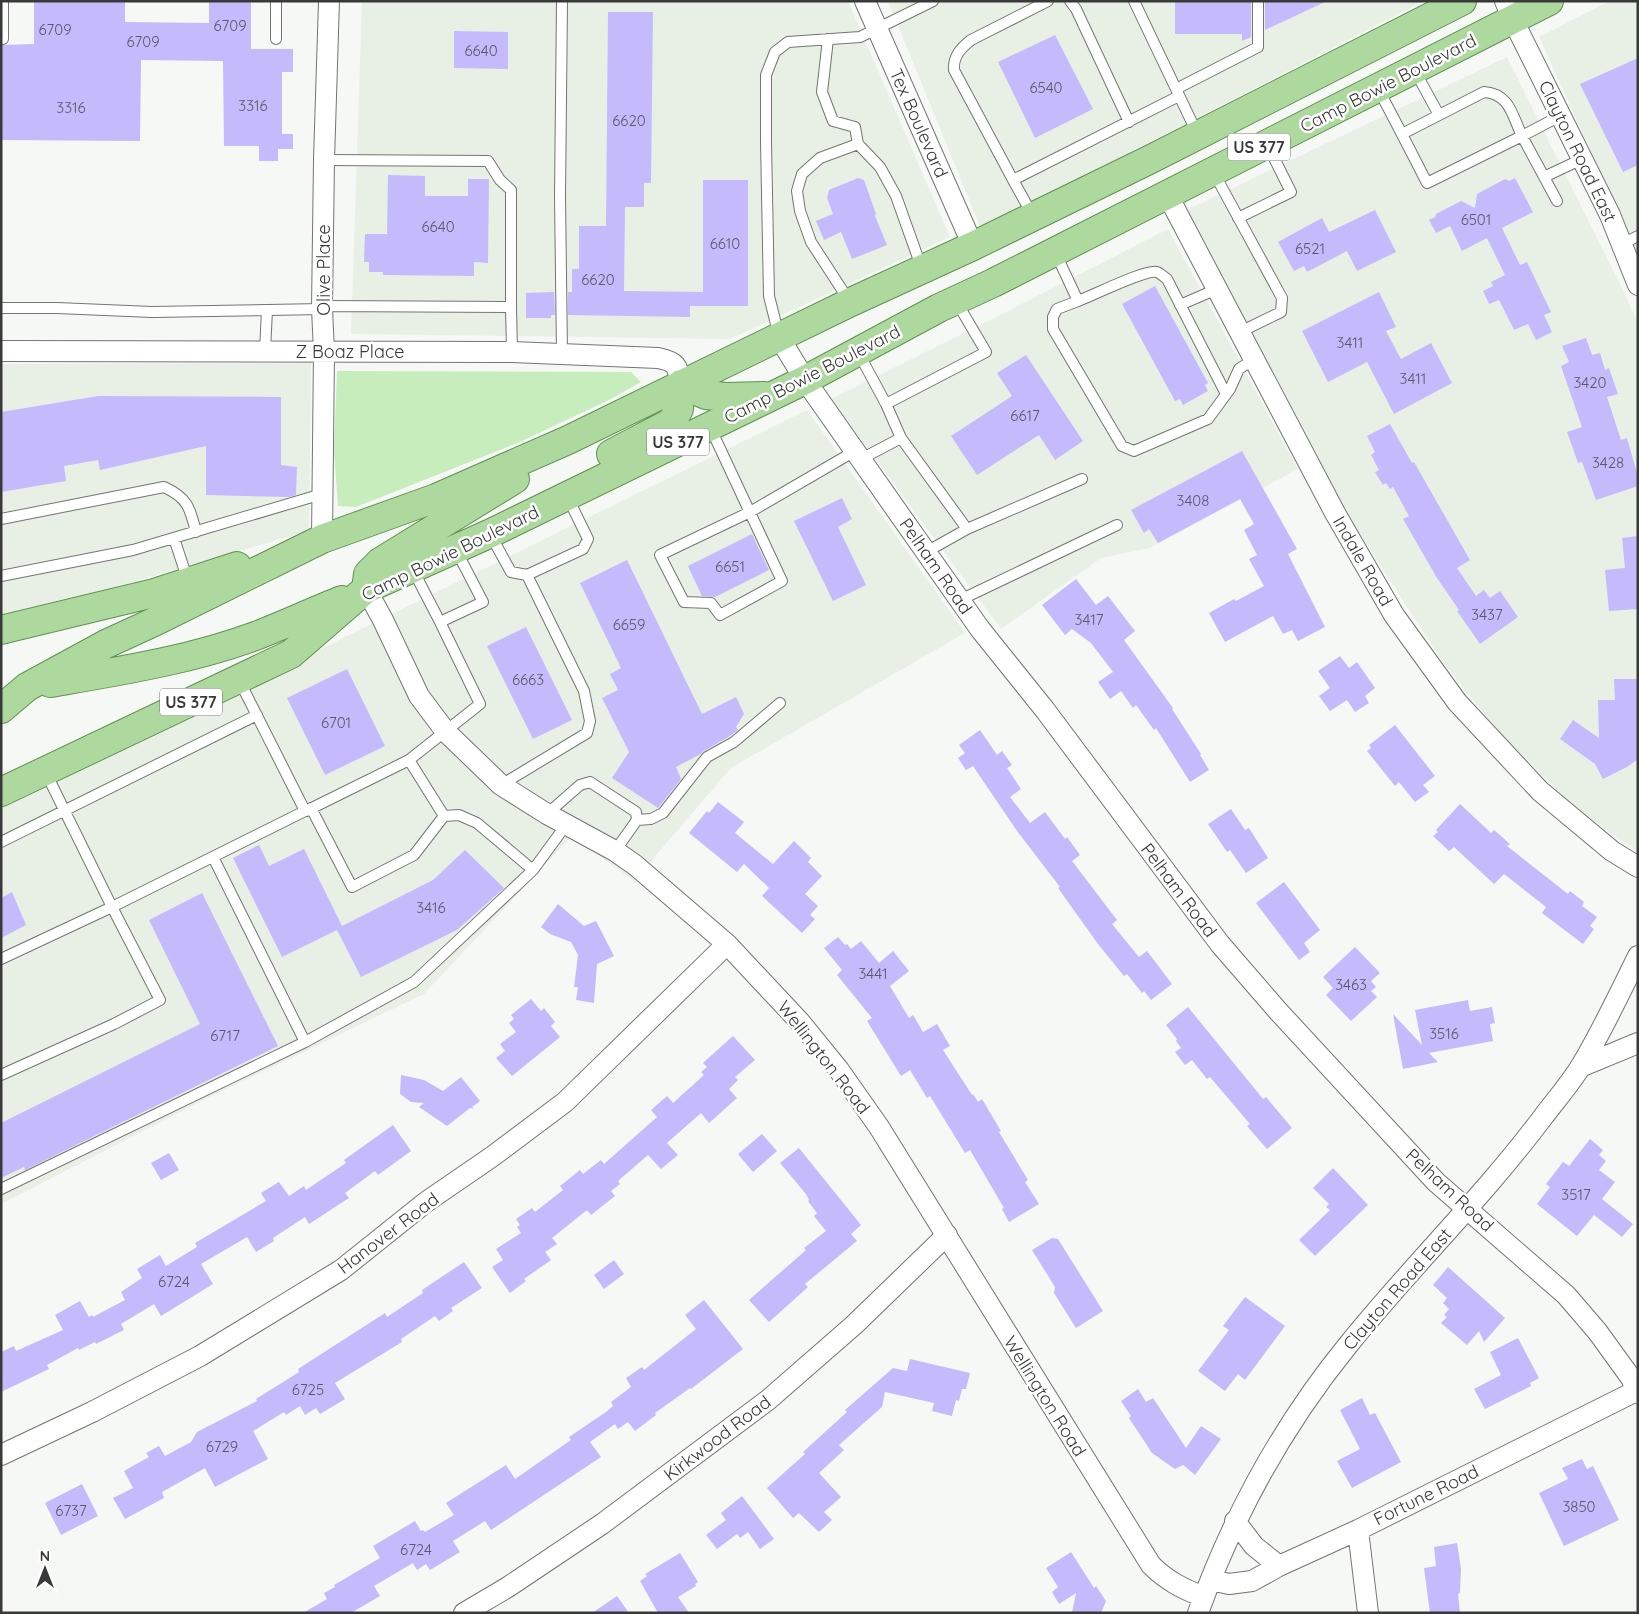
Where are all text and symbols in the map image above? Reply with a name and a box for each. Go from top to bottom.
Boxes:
house number: 6709 [213,16,247,35]
house number: 6709 [38,20,72,39]
street label: Camp Bowie Boulevard [1296,29,1480,137]
house number: 6709 [126,32,160,51]
house number: 6640 [464,41,498,60]
street label: Tex Boulevard [885,65,953,181]
street label: Clayton Road East [1534,77,1622,225]
house number: 6540 [1029,78,1063,97]
house number: 3316 [238,96,268,115]
house number: 3316 [56,98,86,117]
house number: 6620 [612,111,646,130]
road number: US 377 [1228,134,1290,160]
house number: 6501 [1461,210,1491,229]
house number: 6640 [421,217,455,236]
street label: Olive Place [312,224,335,316]
house number: 6610 [710,234,740,253]
house number: 6521 [1295,239,1325,258]
house number: 6620 [581,270,615,289]
street label: Camp Bowie Boulevard [720,320,904,428]
house number: 3411 [1337,333,1363,352]
street label: Z Boaz Place [296,340,404,363]
house number: 3411 [1400,369,1426,388]
house number: 3420 [1573,373,1607,392]
house number: 6617 [1010,406,1040,425]
road number: US 377 [647,428,709,456]
house number: 3428 [1592,453,1624,472]
house number: 3408 [1177,491,1209,510]
street label: Camp Bowie Boulevard [357,500,543,606]
street label: Indale Road [1328,512,1398,610]
street label: Pelham Road [894,514,978,618]
house number: 6651 [715,557,745,576]
house number: 3437 [1471,605,1503,624]
house number: 3417 [1075,610,1104,629]
house number: 6659 [613,615,645,634]
house number: 6663 [512,670,544,689]
road number: US 377 [160,689,222,716]
house number: 6701 [321,713,351,732]
street label: Pelham Road [1136,838,1222,942]
house number: 3416 [416,898,446,917]
house number: 3441 [858,964,888,983]
house number: 3463 [1335,975,1367,994]
street label: Wellington Road [772,996,876,1118]
house number: 3516 [1429,1024,1459,1043]
house number: 6717 [210,1026,240,1045]
street label: Pelham Road [1401,1143,1499,1237]
house number: 3517 [1561,1185,1591,1204]
street label: Hanover Road [333,1187,443,1279]
street label: Clayton Road East [1338,1223,1456,1355]
house number: 6724 [158,1272,190,1291]
street label: Wellington Road [999,1331,1091,1461]
house number: 6725 [292,1380,324,1399]
street label: Kirkwood Road [659,1390,775,1486]
house number: 6729 [206,1437,238,1456]
street label: Fortune Road [1370,1460,1482,1530]
house number: 3850 [1562,1497,1596,1516]
house number: 6737 [55,1501,87,1520]
house number: 6724 [400,1540,432,1559]
north arrow [20,1544,70,1594]
text: N [40,1547,50,1565]

